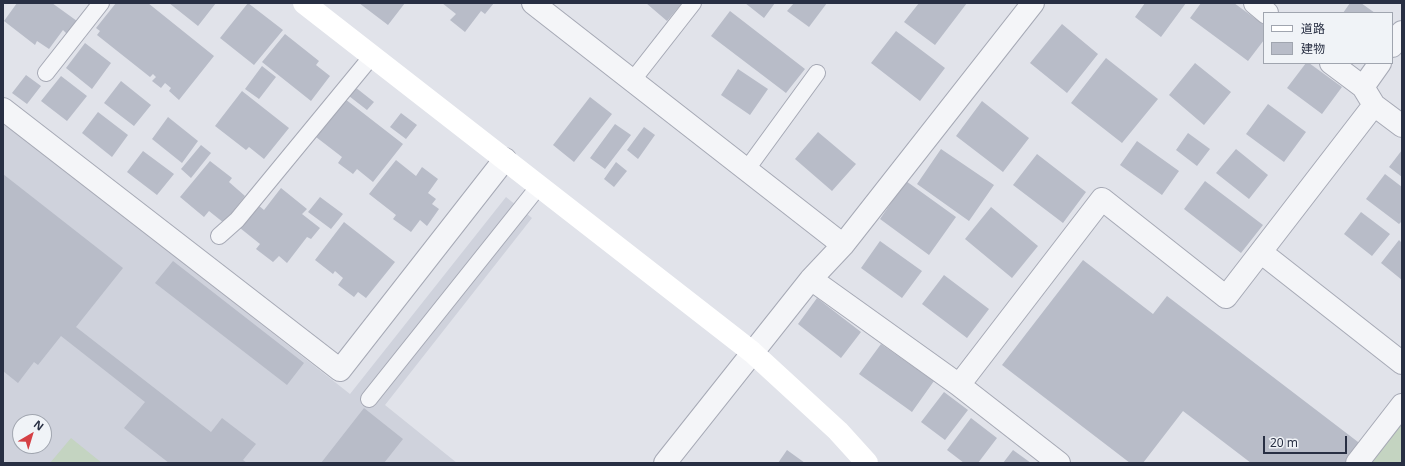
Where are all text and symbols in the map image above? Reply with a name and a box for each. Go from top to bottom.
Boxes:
legend [1263,12,1393,64]
text: 道路 [1301,20,1325,37]
text: 建物 [1301,40,1325,57]
north arrow [12,414,52,454]
text: N [31,416,47,434]
scale bar [1265,428,1349,454]
text: 20 m [1270,434,1298,451]

